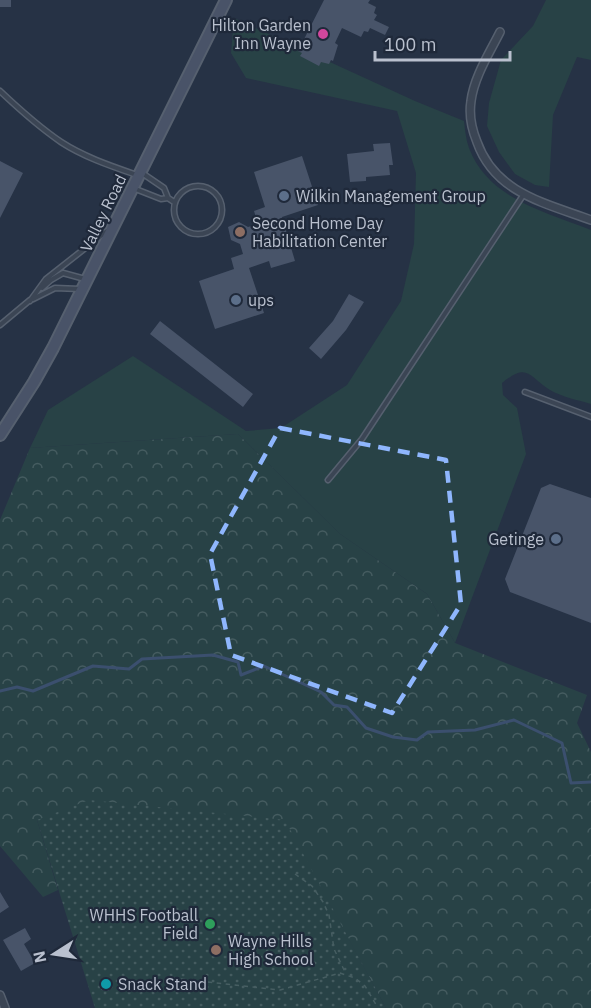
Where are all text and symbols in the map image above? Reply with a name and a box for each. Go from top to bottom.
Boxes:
place label: Hilton Garden Inn Wayne [211,15,311,53]
scale bar [375,24,510,62]
marker: Hilton Garden Inn Wayne [316,27,330,41]
text: 100 m [384,33,436,56]
street label: Valley Road [76,171,130,255]
place label: Wilkin Management Group [296,186,486,206]
marker: Wilkin Management Group [277,189,291,203]
place label: Second Home Day Habilitation Center [252,213,387,251]
marker: Second Home Day Habilitation Center [233,225,247,239]
place label: ups [248,290,274,310]
marker: ups [229,293,243,307]
place label: Getinge [488,529,544,549]
marker: Getinge [549,532,563,546]
place label: WHHS Football Field [90,905,198,943]
marker: WHHS Football Field [203,917,217,931]
north arrow [24,924,84,984]
place label: Wayne Hills High School [228,931,313,969]
marker: Wayne Hills High School [209,943,223,957]
text: N [28,949,50,965]
place label: Snack Stand [118,974,207,994]
marker: Snack Stand [99,977,113,991]

